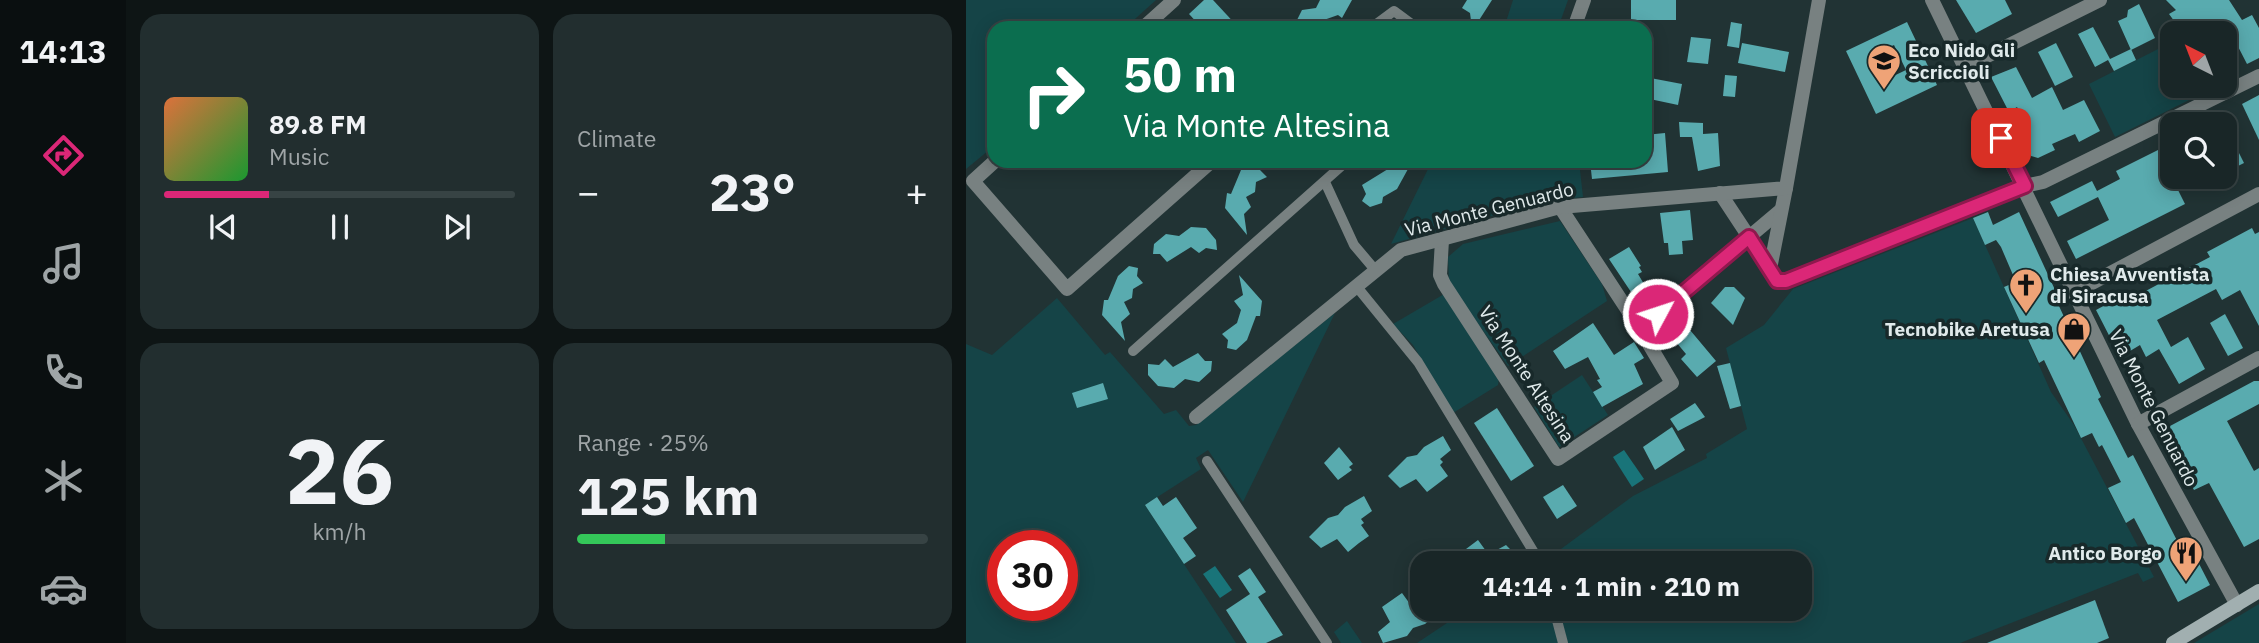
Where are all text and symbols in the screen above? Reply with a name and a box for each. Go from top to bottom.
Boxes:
north arrow [2160,21,2236,98]
map controls [2160,21,2237,189]
text: 14:13 [19,30,107,72]
place label: Eco Nido Gli Scriccioli [1908,38,2015,84]
text: 50 m [1123,42,1237,105]
school or university icon: Eco Nido Gli Scriccioli [1865,42,1903,91]
icon: right [1008,49,1099,140]
text: Via Monte Altesina [1123,104,1390,146]
text: 89.8 FM [269,107,367,141]
pin [1971,108,2031,168]
button: search [2160,112,2237,189]
icon: arrive [1982,119,2020,157]
text: Climate [577,123,656,153]
icon: directions [39,131,88,180]
text: Music [269,141,329,171]
text: 23° [709,158,796,225]
text: − [577,167,600,216]
text: + [905,167,928,216]
street label: Via Monte Genuardo [1402,176,1576,242]
icon: previous [204,208,242,246]
icon: pause [321,208,359,246]
icon: next [438,208,476,246]
icon: music [39,239,88,288]
place label: Chiesa Avventista di Siracusa [2050,262,2210,308]
church icon: Chiesa Avventista di Siracusa [2007,266,2045,315]
position arrow [1621,277,1695,351]
street label: Via Monte Altesina [1474,301,1580,447]
shop icon: Tecnobike Aretusa [2055,310,2093,359]
place label: Tecnobike Aretusa [1885,317,2050,341]
street label: Via Monte Genuardo [2104,325,2204,491]
icon: phone [39,348,88,397]
text: 26 [285,411,394,529]
text: Range · 25% [577,427,709,457]
icon: climate [39,456,88,505]
text: 125 km [577,462,759,529]
text: km/h [312,516,367,546]
speed limit sign: 30 [987,530,1078,621]
restaurant icon: Antico Borgo [2167,534,2205,583]
place label: Antico Borgo [2048,541,2162,565]
icon: car [39,564,88,613]
text: 14:14 · 1 min · 210 m [1482,569,1740,603]

